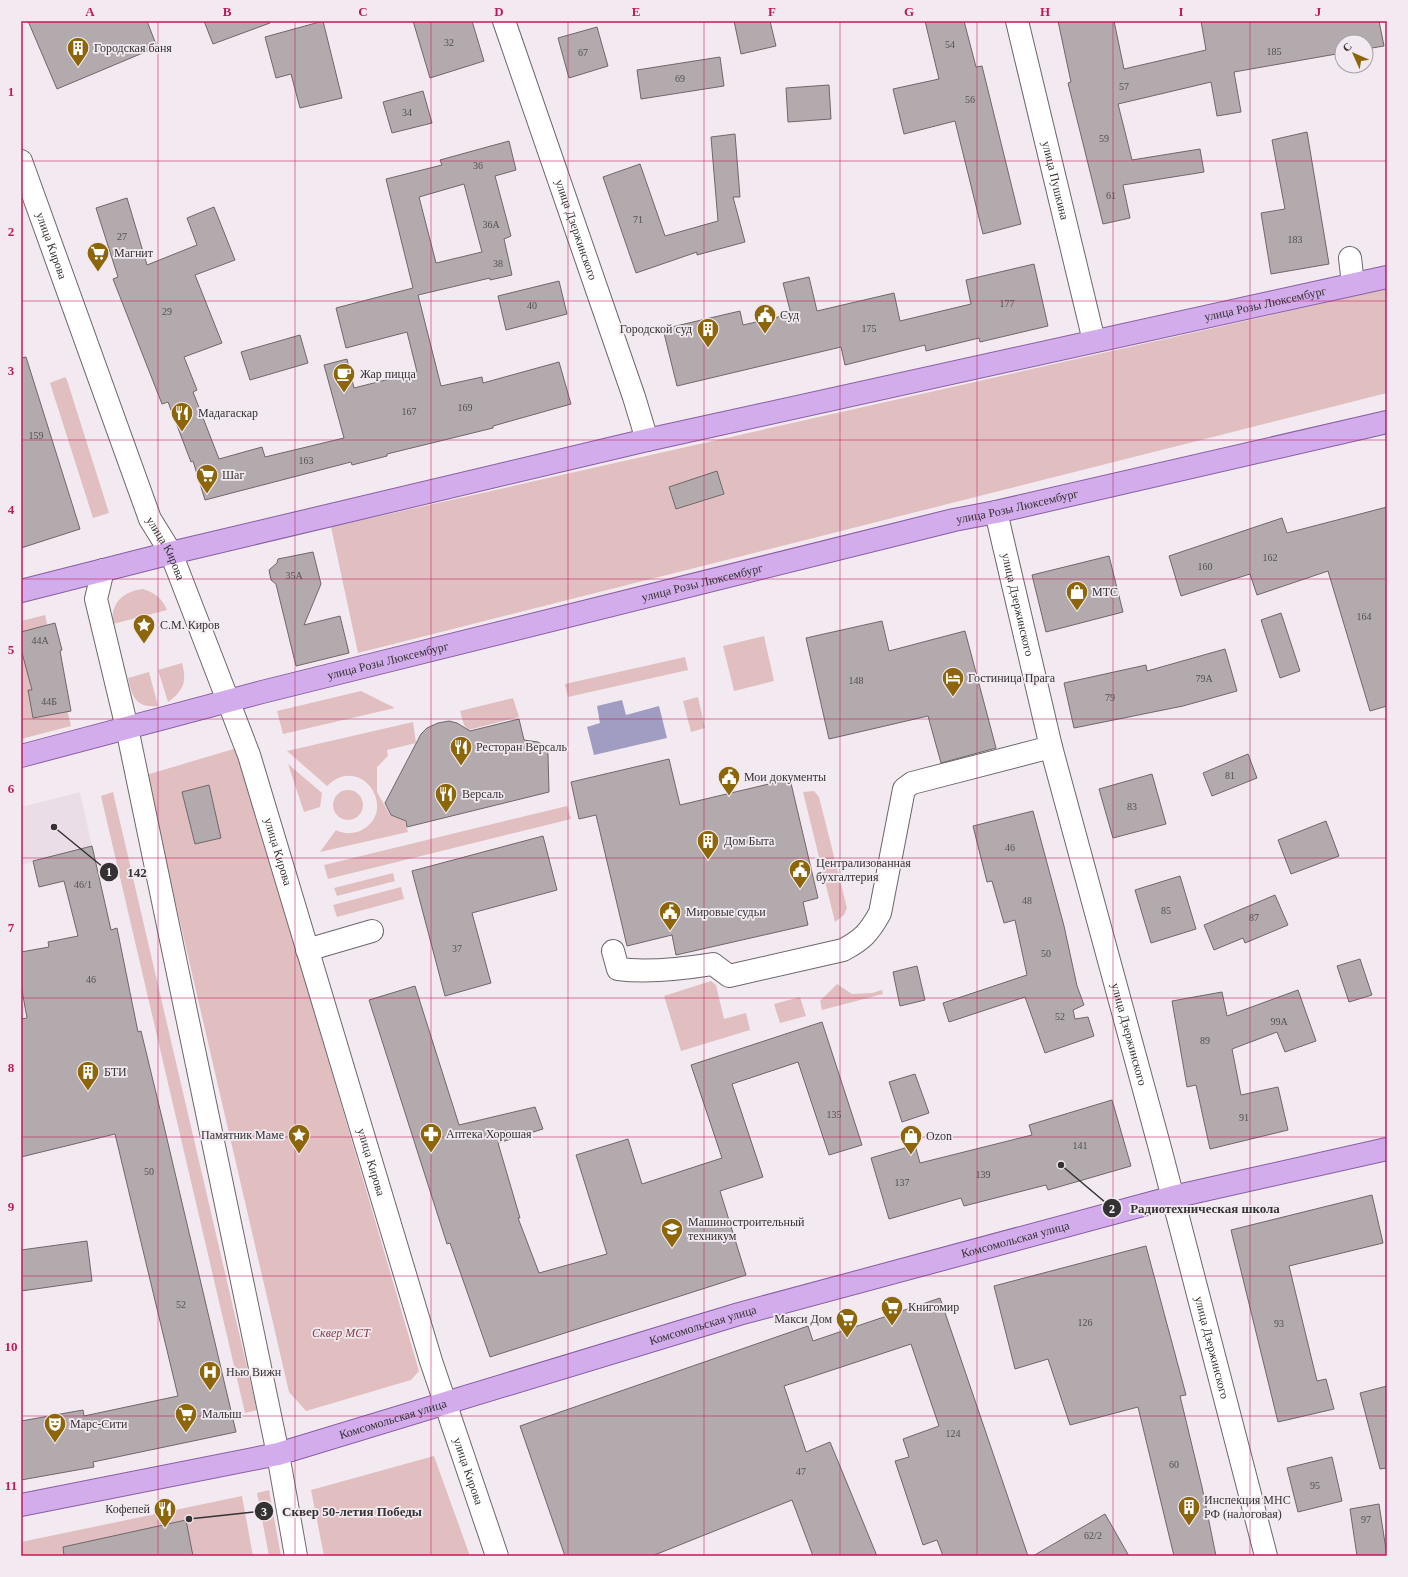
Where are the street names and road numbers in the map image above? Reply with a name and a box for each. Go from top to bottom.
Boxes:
street label: улица Пушкина [1039,140,1072,222]
street label: улица Дзержинского [552,178,600,282]
street label: улица Кирова [33,210,70,282]
street label: улица Розы Люксембург [1203,284,1328,324]
street label: улица Розы Люксембург [955,486,1080,526]
street label: улица Кирова [143,514,188,583]
street label: улица Дзержинского [999,552,1036,657]
street label: улица Розы Люксембург [640,561,764,604]
street label: улица Розы Люксембург [326,639,450,683]
street label: улица Кирова [261,816,295,888]
street label: улица Дзержинского [1108,981,1150,1087]
street label: улица Кирова [354,1127,388,1198]
street label: Комсомольская улица [960,1218,1072,1261]
street label: улица Дзержинского [1192,1295,1232,1400]
street label: Комсомольская улица [648,1302,759,1348]
street label: Комсомольская улица [338,1396,449,1442]
street label: улица Кирова [450,1436,486,1507]

